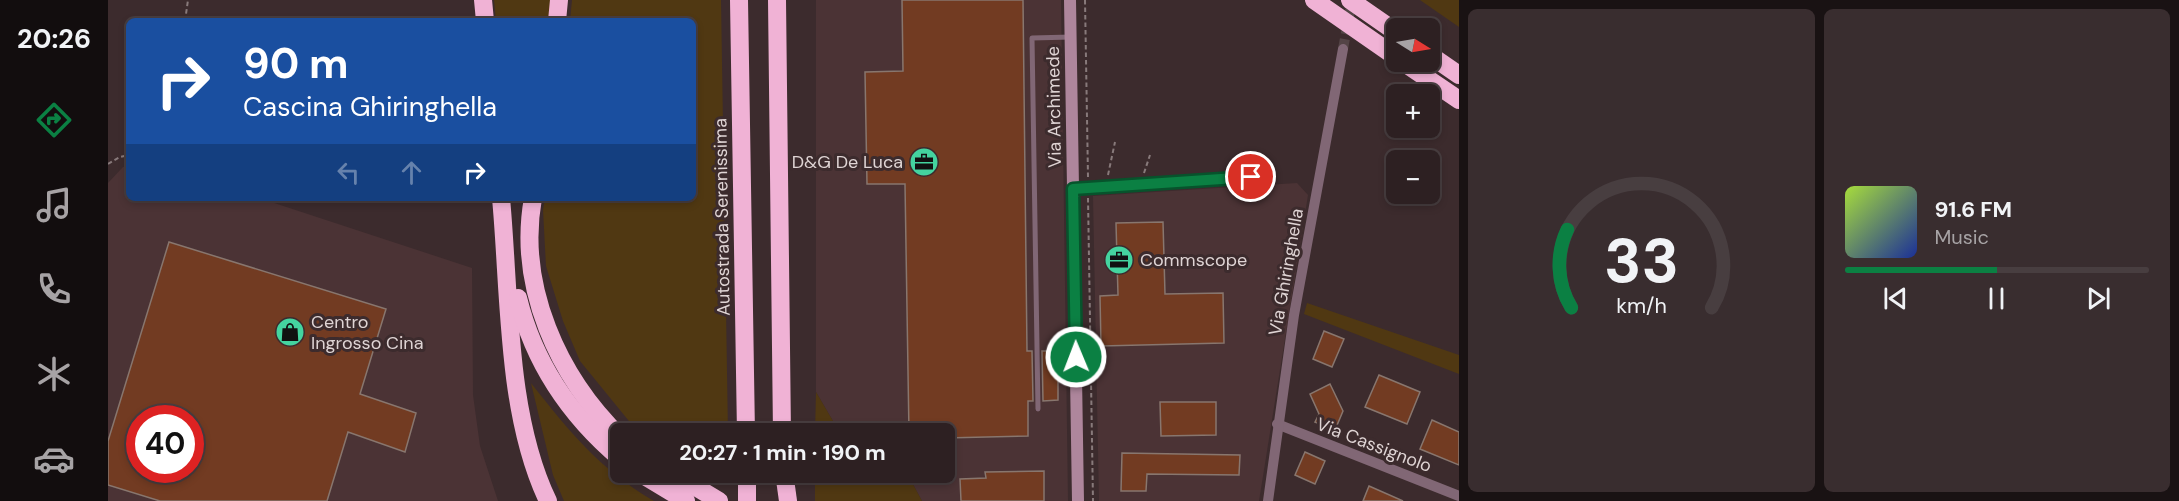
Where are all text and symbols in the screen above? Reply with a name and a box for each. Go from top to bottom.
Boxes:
north arrow [1386,18,1440,72]
map controls [1386,18,1440,204]
text: 20:26 [17,21,91,56]
text: 90 m [243,36,349,91]
icon: right [144,42,222,120]
street label: Via Archimede [1041,46,1067,168]
button: + [1386,84,1440,138]
text: Cascina Ghiringhella [243,89,497,124]
icon: directions [33,99,75,141]
street label: Autostrada Serenissima [708,118,736,316]
office icon: D&G De Luca [908,146,940,178]
place label: D&G De Luca [792,150,903,174]
button: − [1386,150,1440,204]
pin [1225,151,1276,202]
icon: left [332,156,365,189]
icon: ahead [395,156,428,189]
icon: right [458,156,491,189]
icon: arrive [1234,160,1267,193]
icon: music [33,184,75,226]
text: 91.6 FM [1935,195,2012,224]
street label: Via Ghiringhella [1263,206,1309,338]
text: 33 [1604,220,1679,301]
text: Music [1935,224,1989,250]
office icon: Commscope [1103,244,1135,276]
place label: Commscope [1140,248,1247,272]
icon: phone [33,268,75,310]
icon: previous [1879,282,1912,315]
icon: pause [1980,282,2013,315]
icon: next [2082,282,2115,315]
text: km/h [1616,292,1667,320]
place label: Centro Ingrosso Cina [311,310,423,355]
shop icon: Centro Ingrosso Cina [274,316,306,348]
position arrow [1044,325,1108,389]
icon: climate [33,353,75,395]
speed limit sign: 40 [126,405,204,483]
street label: Via Cassignolo [1313,412,1435,478]
icon: car [33,438,75,480]
text: 20:27 · 1 min · 190 m [679,438,886,467]

